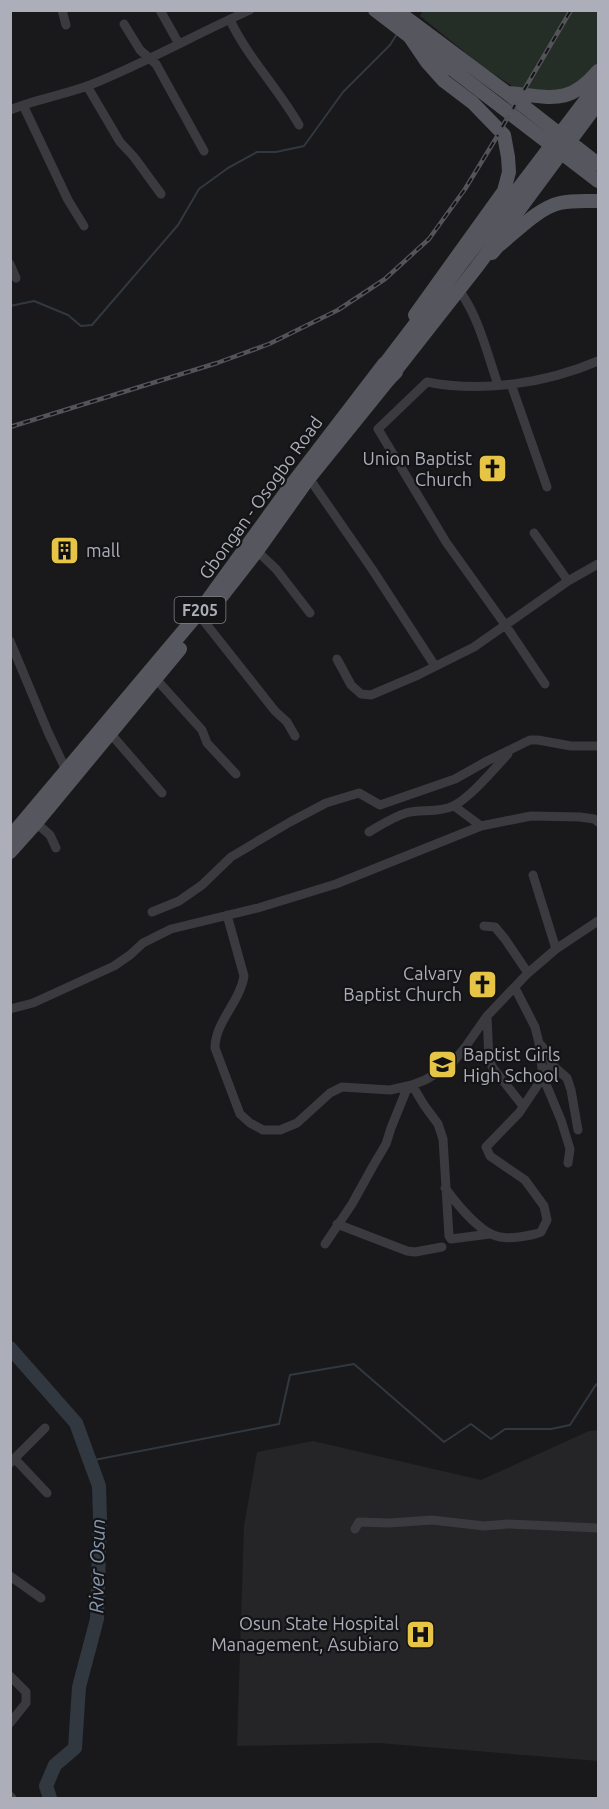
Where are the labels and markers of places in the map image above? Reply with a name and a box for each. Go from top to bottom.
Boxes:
place label: Union Baptist Church [363,448,472,489]
church icon: Union Baptist Church [477,453,509,485]
building icon: mall [49,535,81,567]
place label: mall [86,540,121,560]
place label: Calvary Baptist Church [343,963,462,1004]
church icon: Calvary Baptist Church [467,968,499,1000]
place label: Baptist Girls High School [463,1044,561,1085]
school or university icon: Baptist Girls High School [426,1049,458,1081]
place label: Osun State Hospital Management, Asubiaro [211,1613,399,1654]
hospital icon: Osun State Hospital Management, Asubiaro [404,1618,436,1650]

